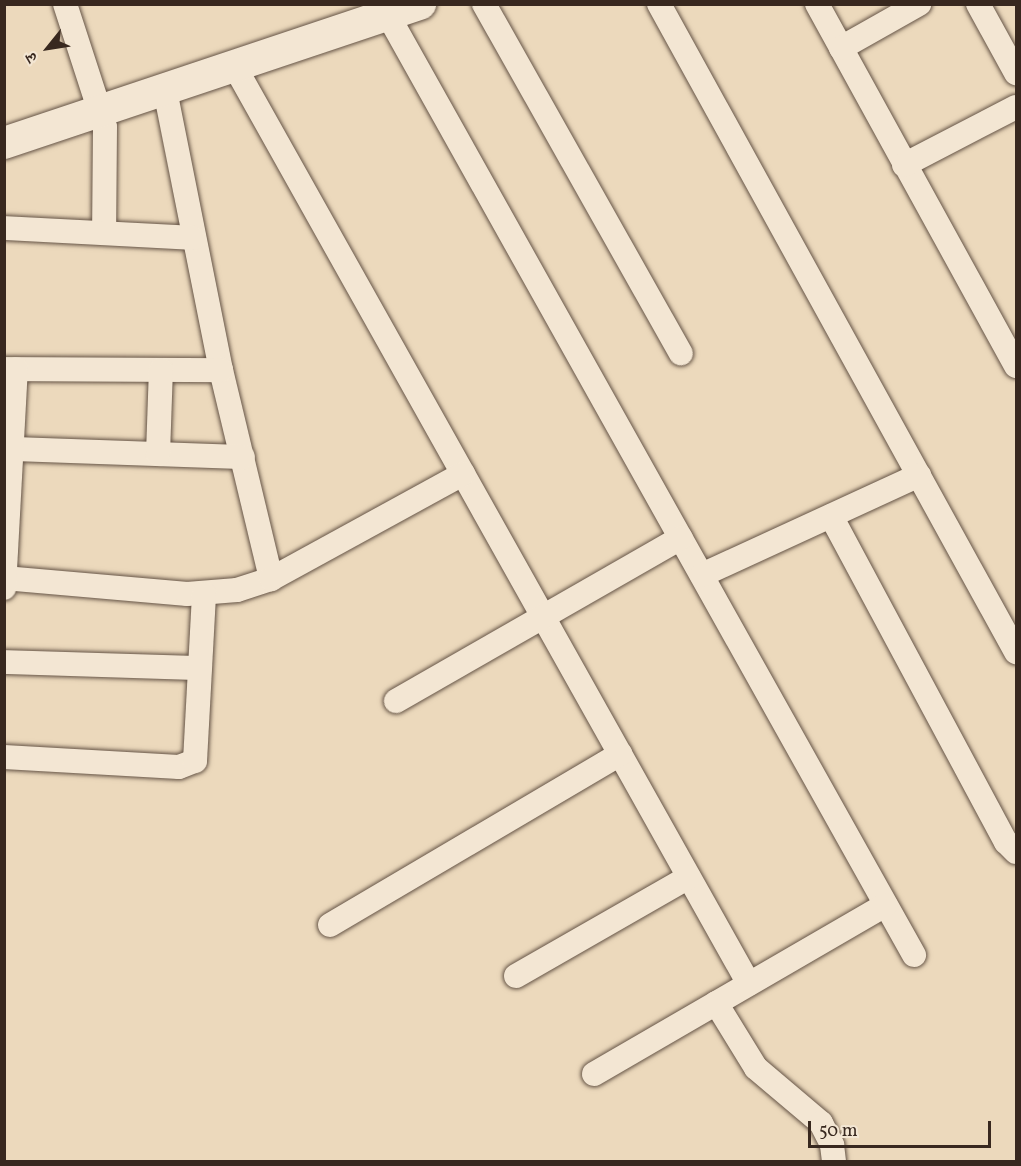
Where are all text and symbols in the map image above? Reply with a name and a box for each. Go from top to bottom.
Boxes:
north arrow [18,18,78,78]
text: उ [21,48,44,66]
scale bar [811,1109,994,1147]
text: 50 m [819,1119,858,1144]

